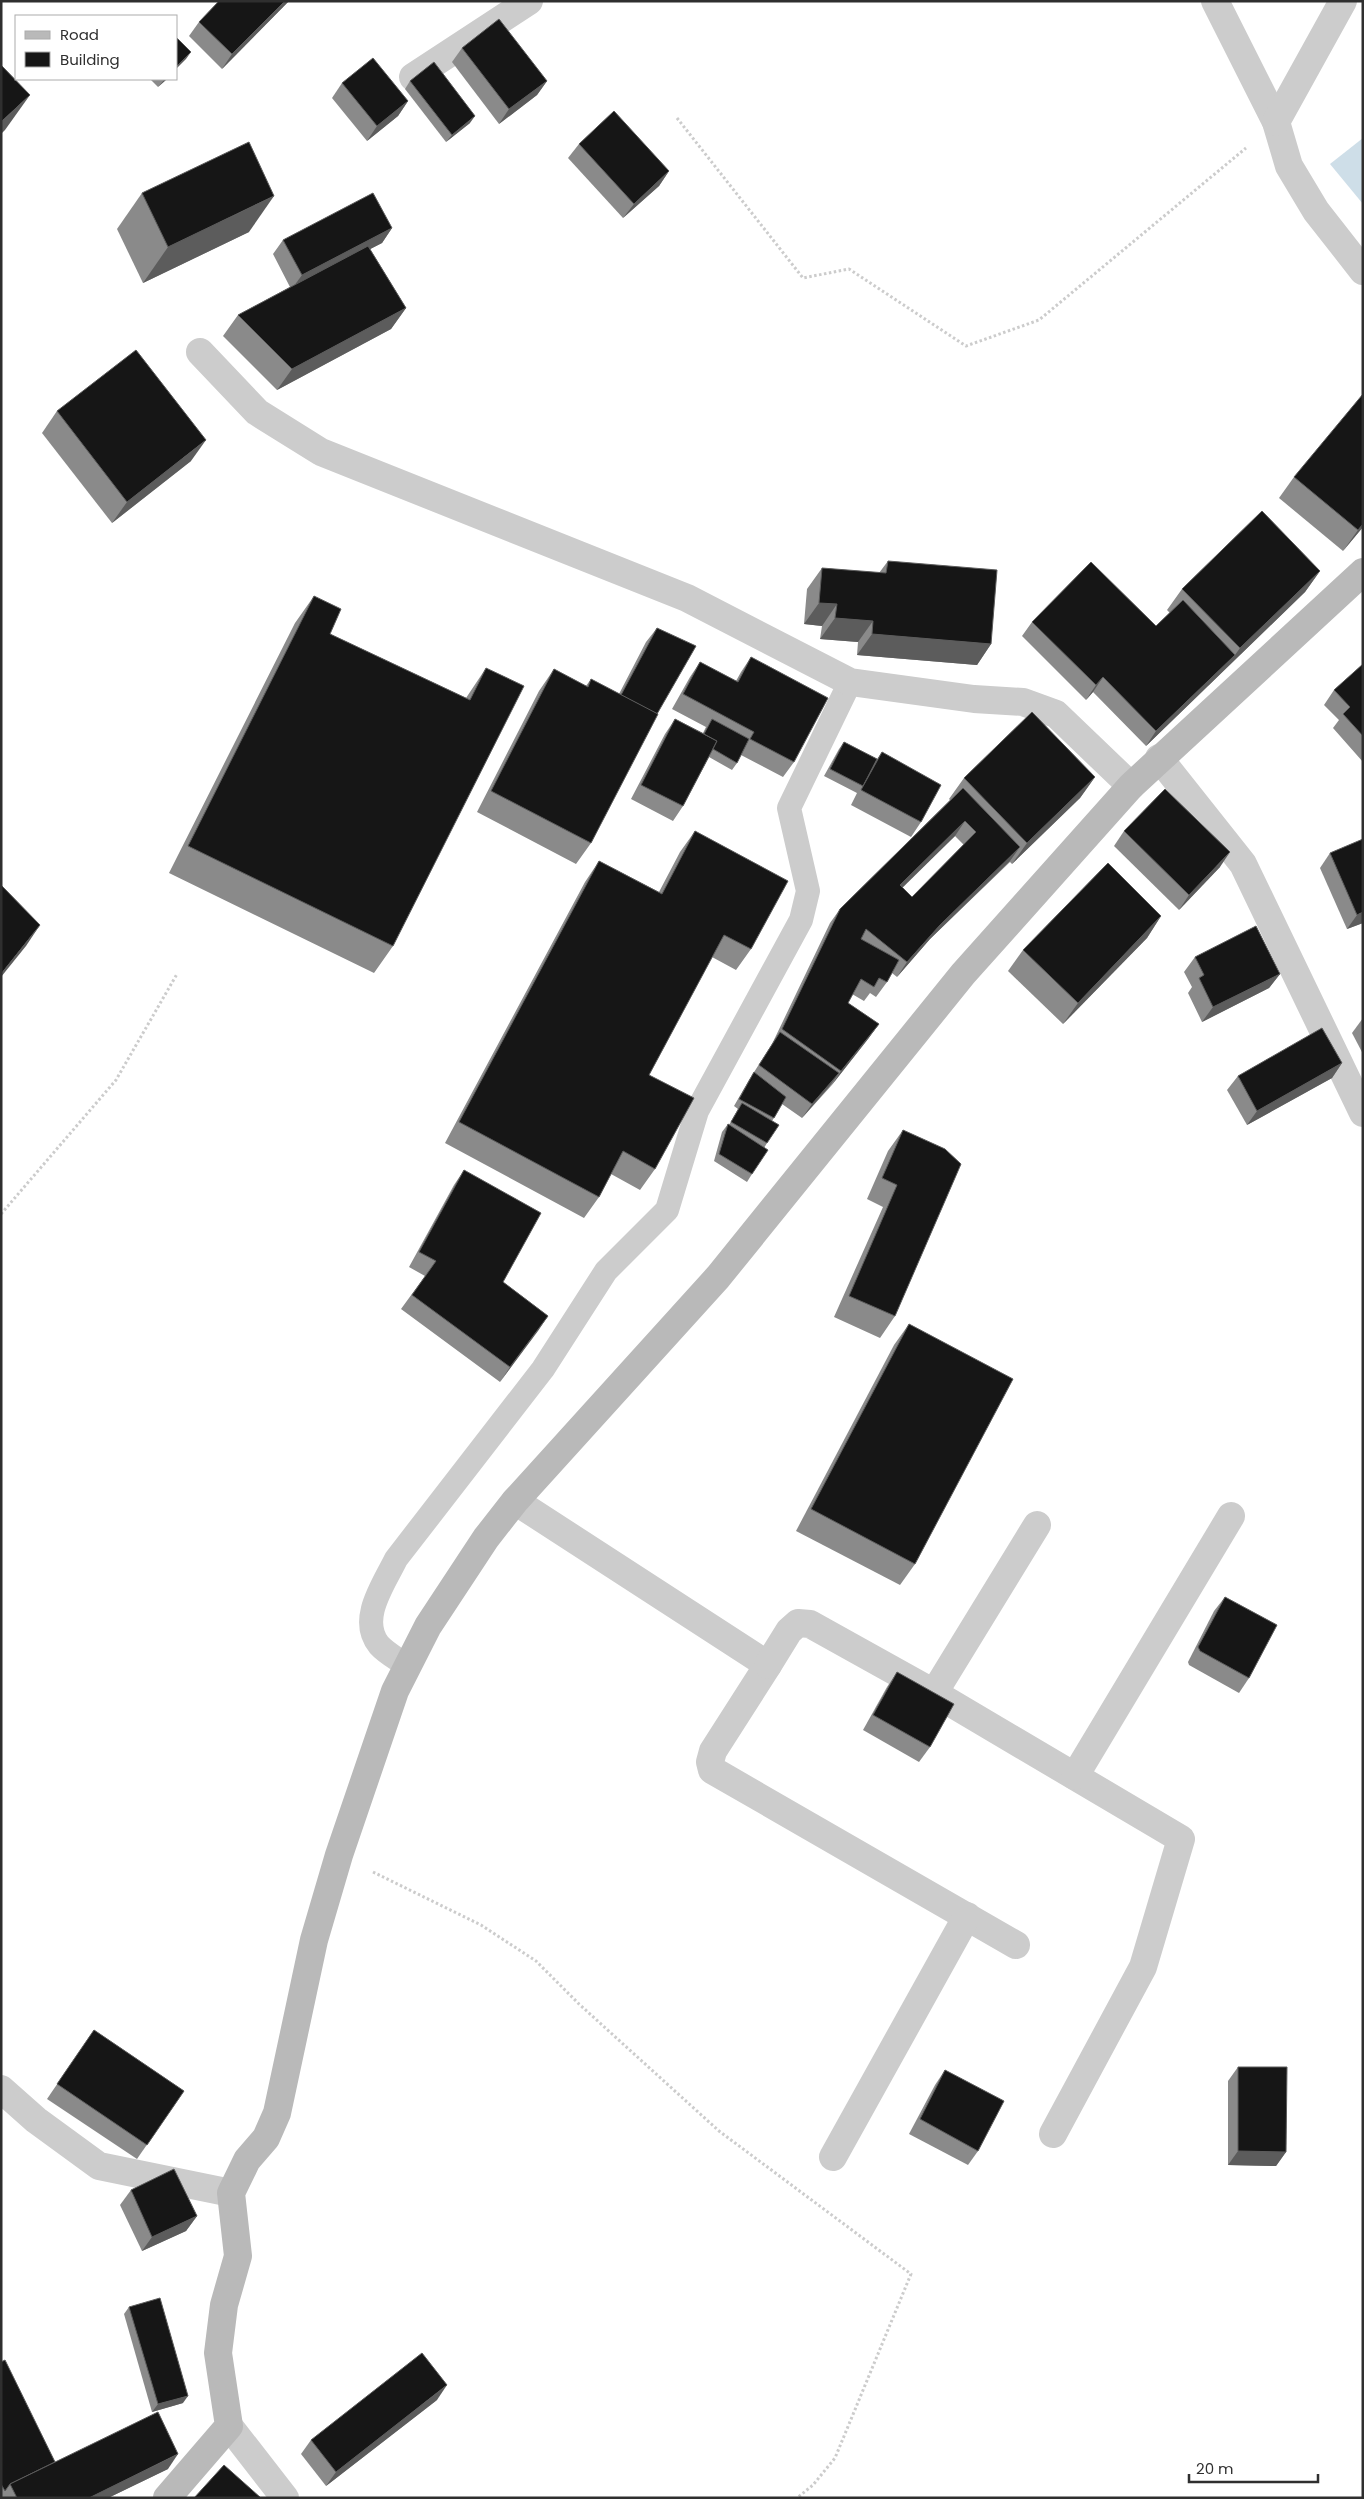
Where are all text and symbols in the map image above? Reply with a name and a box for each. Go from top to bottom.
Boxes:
legend [15,15,178,80]
text: Road [60,24,99,45]
text: Building [60,49,120,70]
scale bar [1189,2452,1318,2484]
text: 20 m [1196,2458,1234,2479]

